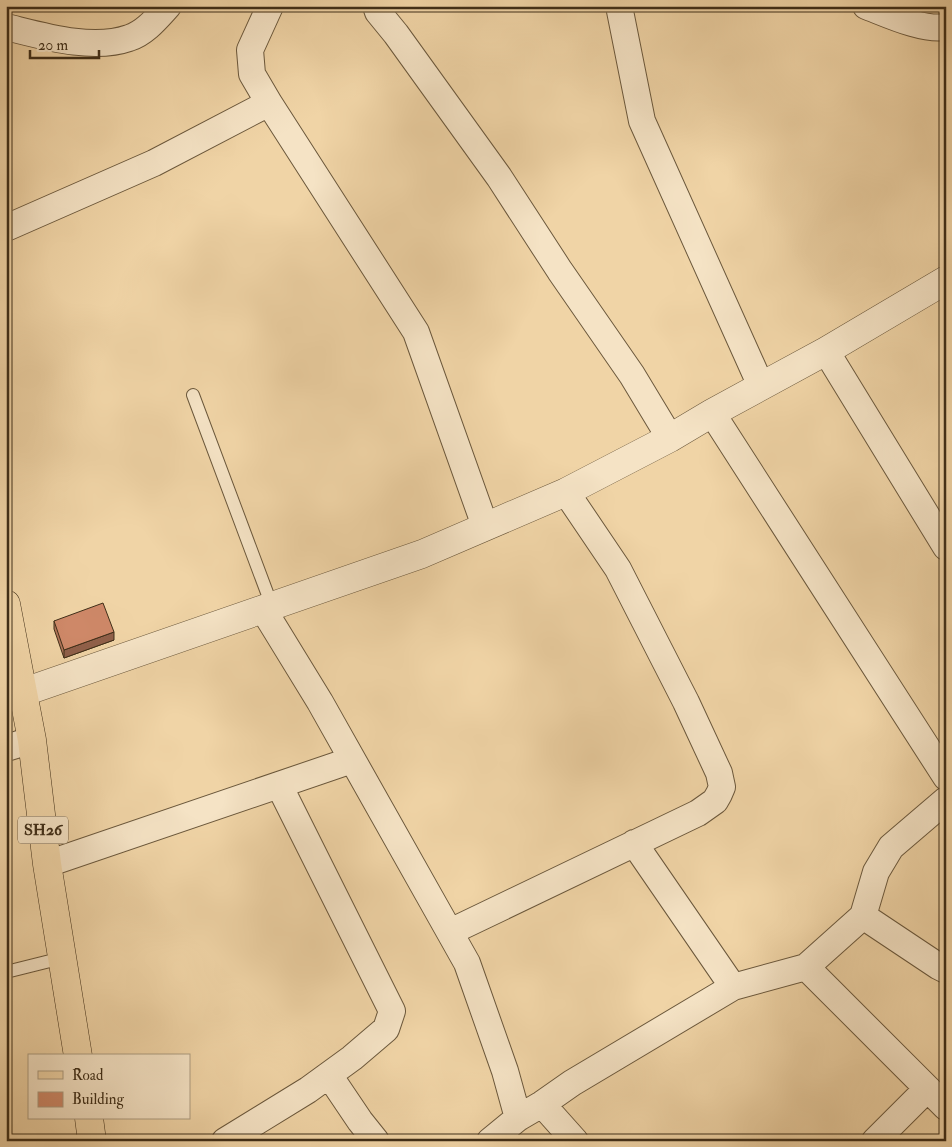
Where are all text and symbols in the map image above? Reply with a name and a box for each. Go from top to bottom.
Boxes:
scale bar [30,28,99,60]
text: 20 m [38,36,68,55]
road number: SH26 [18,816,68,844]
legend [28,1054,190,1120]
text: Road [72,1066,104,1085]
text: Building [72,1090,124,1109]

